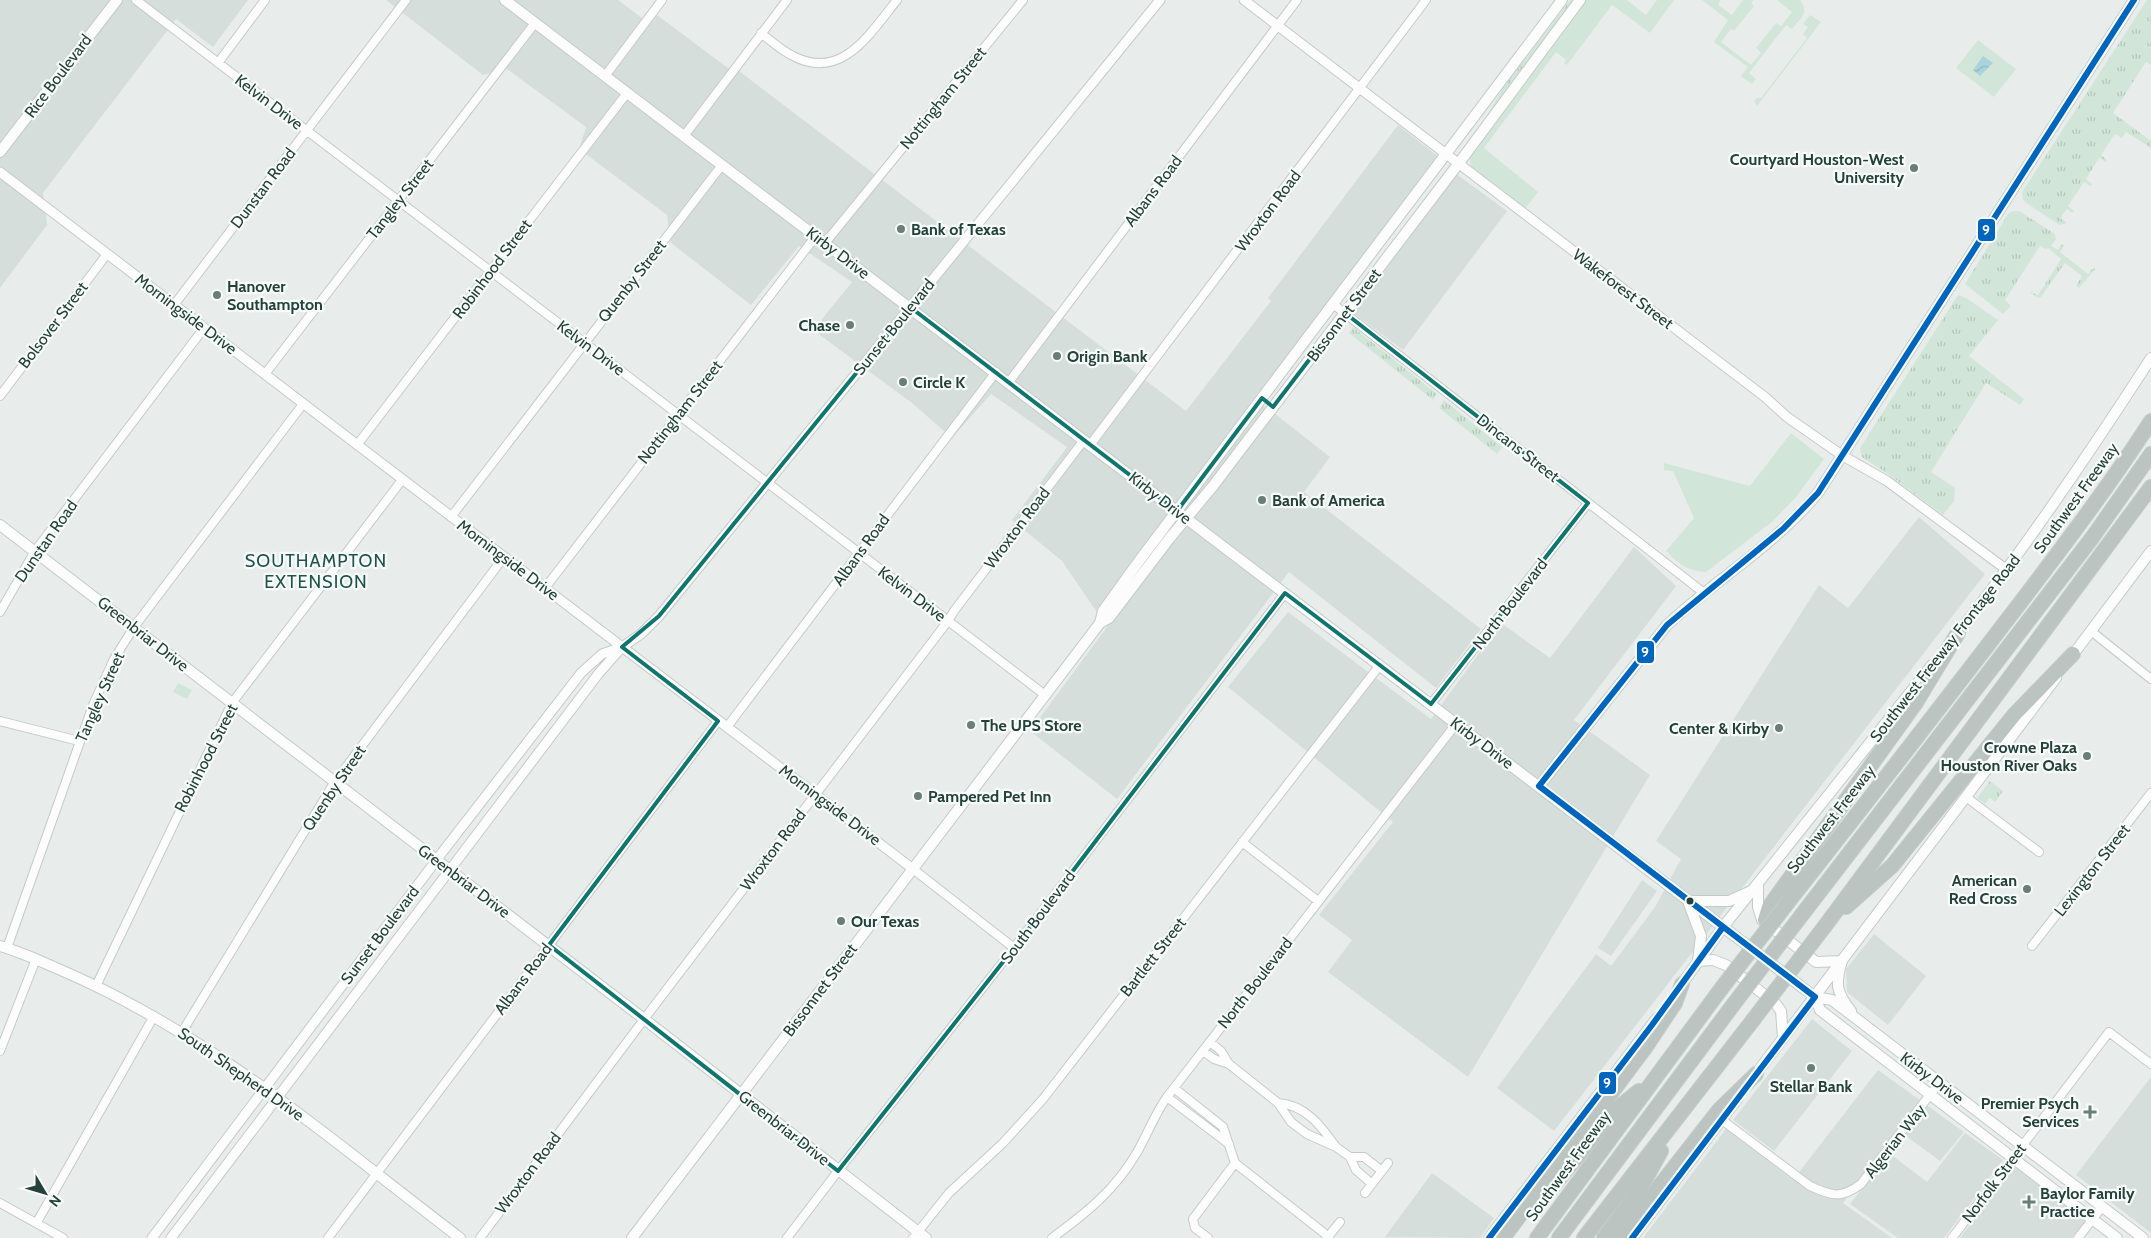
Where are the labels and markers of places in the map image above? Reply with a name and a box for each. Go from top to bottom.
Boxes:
place label: Courtyard Houston-West University [1730,150,1904,187]
marker: Courtyard Houston-West University [1908,162,1920,174]
place label: Bank of Texas [911,220,1006,239]
marker: Bank of Texas [895,223,907,235]
place label: Hanover Southampton [227,277,323,314]
marker: Hanover Southampton [211,289,223,301]
place label: Chase [798,316,840,335]
marker: Chase [844,319,856,331]
place label: Origin Bank [1067,347,1148,366]
marker: Origin Bank [1051,350,1063,362]
place label: Circle K [913,373,965,392]
marker: Circle K [897,376,909,388]
place label: Bank of America [1272,491,1385,510]
marker: Bank of America [1256,494,1268,506]
place label: The UPS Store [981,716,1081,735]
marker: The UPS Store [965,719,977,731]
place label: Center & Kirby [1669,719,1769,738]
marker: Center & Kirby [1773,722,1785,734]
place label: Crowne Plaza Houston River Oaks [1941,738,2077,775]
marker: Crowne Plaza Houston River Oaks [2081,750,2093,762]
place label: Pampered Pet Inn [928,787,1051,806]
marker: Pampered Pet Inn [912,790,924,802]
place label: American Red Cross [1949,871,2017,908]
marker: American Red Cross [2021,883,2033,895]
unlabelled marker [1685,896,1695,906]
place label: Our Texas [851,912,919,931]
marker: Our Texas [835,915,847,927]
marker: Stellar Bank [1805,1062,1817,1074]
place label: Stellar Bank [1770,1077,1853,1096]
place label: Premier Psych Services [1981,1094,2079,1131]
marker: Premier Psych Services [2083,1105,2097,1119]
place label: Baylor Family Practice [2040,1184,2135,1221]
marker: Baylor Family Practice [2022,1195,2036,1209]

